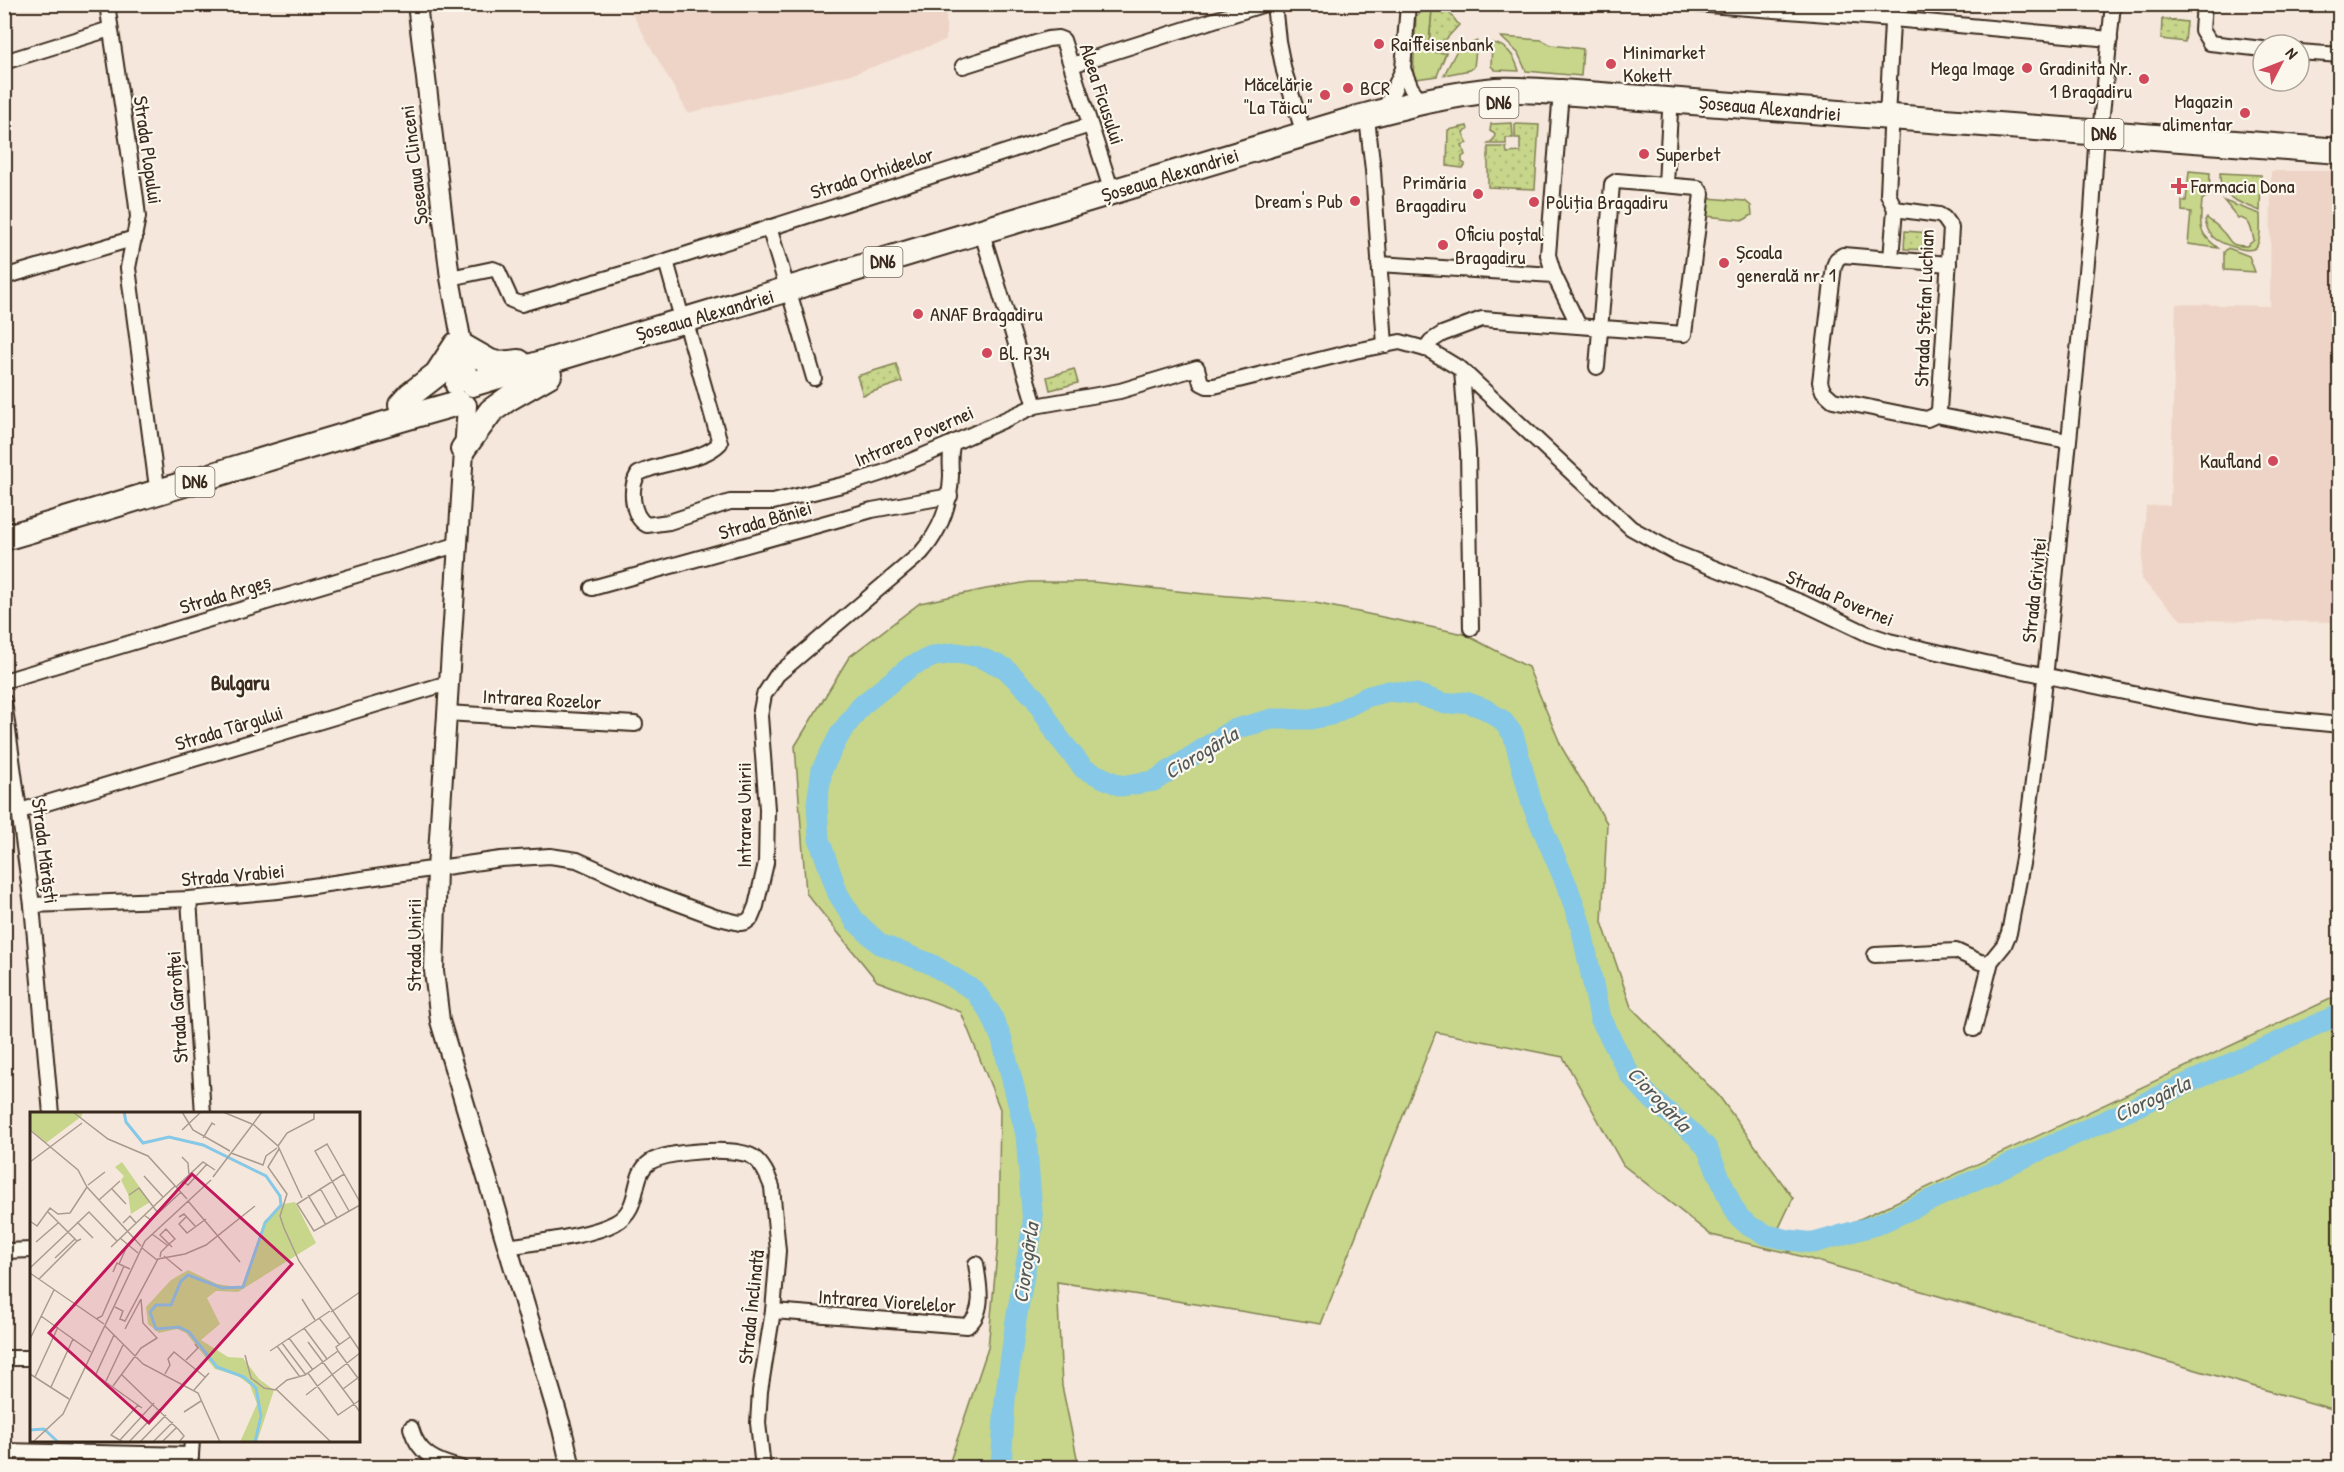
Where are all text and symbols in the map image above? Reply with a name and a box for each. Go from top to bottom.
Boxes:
place label: Raiffeisenbank [1391,30,1493,57]
north arrow [2251,33,2311,93]
marker: Raiffeisenbank [1372,37,1386,51]
place label: Minimarket Kokett [1623,38,1706,88]
street label: Aleea Ficusului [1073,40,1131,148]
text: N [2281,42,2303,64]
place label: Mega Image [1931,54,2015,81]
place label: Gradinita Nr. 1 Bragadiru [2039,54,2132,104]
marker: Minimarket Kokett [1604,57,1618,71]
marker: Mega Image [2020,61,2034,75]
place label: Măcelărie "La Tăicu" [1244,70,1313,120]
marker: Gradinita Nr. 1 Bragadiru [2137,72,2151,86]
place label: BCR [1360,74,1390,101]
marker: BCR [1341,81,1355,95]
place label: Magazin alimentar [2162,87,2233,137]
marker: Măcelărie "La Tăicu" [1318,88,1332,102]
road number: DN6 [1480,88,1518,118]
street label: Șoseaua Alexandriei [1698,88,1842,127]
street label: Strada Plopului [128,94,169,206]
street label: Șoseaua Clinceni [393,104,434,226]
marker: Magazin alimentar [2238,106,2252,120]
road number: DN6 [2084,119,2124,149]
street label: Strada Orhideelor [807,140,937,205]
place label: Superbet [1656,140,1722,167]
street label: Șoseaua Alexandriei [1098,141,1242,208]
marker: Superbet [1637,147,1651,161]
place label: Primăria Bragadiru [1396,168,1466,218]
place label: Farmacia Dona [2190,172,2295,199]
marker: Farmacia Dona [2172,179,2186,193]
place label: Dream's Pub [1255,187,1343,214]
marker: Primăria Bragadiru [1471,187,1485,201]
place label: Poliția Bragadiru [1546,188,1668,215]
marker: Dream's Pub [1348,194,1362,208]
marker: Poliția Bragadiru [1527,195,1541,209]
place label: Oficiu poștal Bragadiru [1455,220,1544,270]
street label: Strada Ștefan Luchian [1907,229,1940,387]
marker: Oficiu poștal Bragadiru [1436,238,1450,252]
place label: Școala generală nr. 1 [1736,238,1836,288]
road number: DN6 [864,247,902,277]
marker: Școala generală nr. 1 [1717,256,1731,270]
street label: Șoseaua Alexandriei [633,282,777,347]
place label: ANAF Bragadiru [930,300,1043,327]
marker: ANAF Bragadiru [911,307,925,321]
place label: Bl. P34 [999,339,1049,366]
marker: Bl. P34 [980,346,994,360]
street label: Intrarea Povernei [850,398,978,473]
place label: Kaufland [2200,447,2261,474]
marker: Kaufland [2266,454,2280,468]
road number: DN6 [176,467,214,497]
street label: Strada Băniei [715,493,815,546]
street label: Strada Griviței [2015,536,2052,644]
street label: Strada Povernei [1782,563,1898,632]
street label: Strada Argeș [176,567,274,620]
district label: Bulgaru [211,668,270,698]
street label: Intrarea Rozelor [482,682,602,715]
street label: Strada Târgului [172,698,286,757]
water label: Ciorogârla [1159,718,1245,786]
street label: Intrarea Unirii [730,762,757,868]
street label: Strada Mărăști [26,797,65,905]
street label: Strada Vrabiei [180,857,286,892]
street label: Strada Unirii [400,898,427,992]
street label: Strada Garofiței [159,950,194,1064]
water label: Ciorogârla [1621,1060,1700,1140]
water label: Ciorogârla [2109,1067,2197,1129]
inset map [30,1112,360,1442]
water label: Ciorogârla [1006,1218,1046,1305]
street label: Strada Înclinată [731,1248,770,1365]
street label: Intrarea Viorelelor [817,1282,957,1319]

